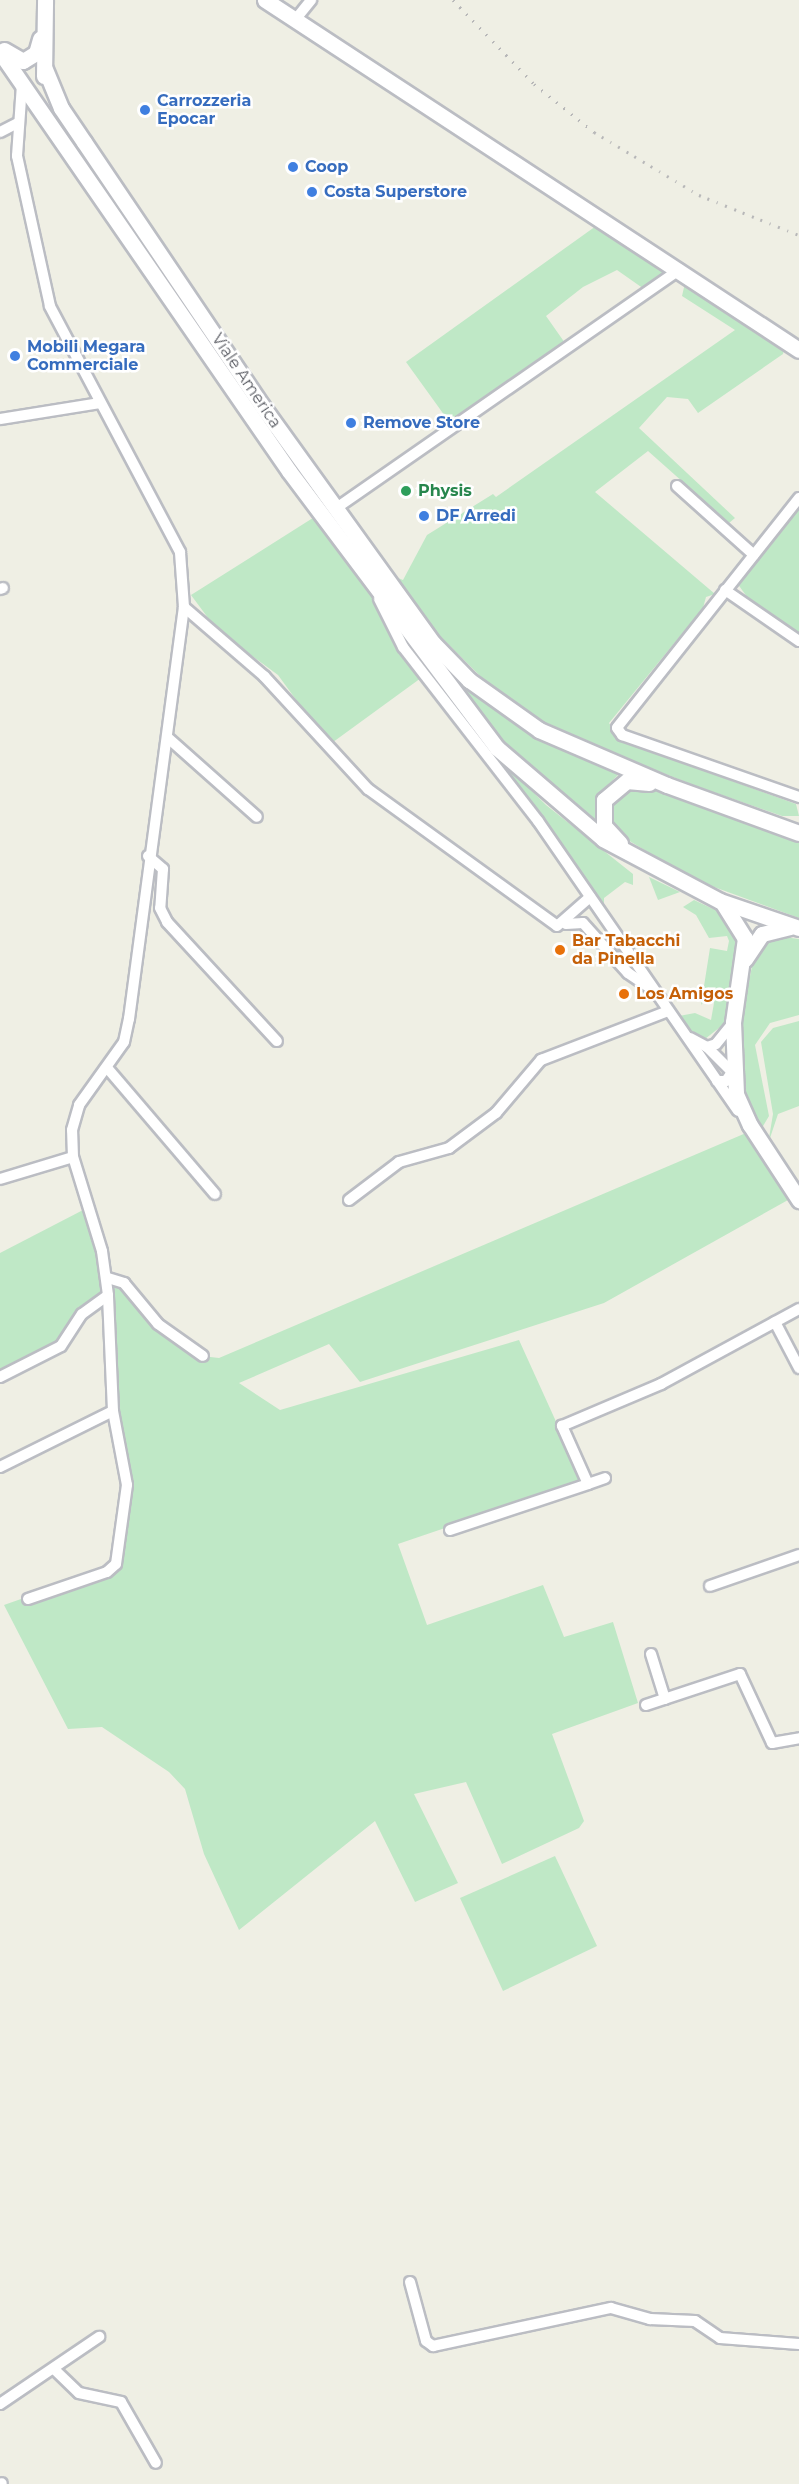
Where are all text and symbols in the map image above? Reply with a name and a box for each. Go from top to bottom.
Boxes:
place label: Carrozzeria Epocar [157,91,251,129]
marker: Carrozzeria Epocar [138,103,152,117]
place label: Coop [305,157,348,177]
marker: Coop [286,160,300,174]
place label: Costa Superstore [324,182,467,202]
marker: Costa Superstore [305,185,319,199]
street label: Viale America [207,330,285,432]
place label: Mobili Megara Commerciale [27,337,145,375]
marker: Mobili Megara Commerciale [8,349,22,363]
place label: Remove Store [363,413,480,433]
marker: Remove Store [344,416,358,430]
place label: Physis [418,481,472,501]
marker: Physis [399,484,413,498]
place label: DF Arredi [436,506,516,526]
marker: DF Arredi [417,509,431,523]
place label: Bar Tabacchi da Pinella [572,931,680,969]
marker: Bar Tabacchi da Pinella [553,943,567,957]
place label: Los Amigos [636,984,733,1004]
marker: Los Amigos [617,987,631,1001]

